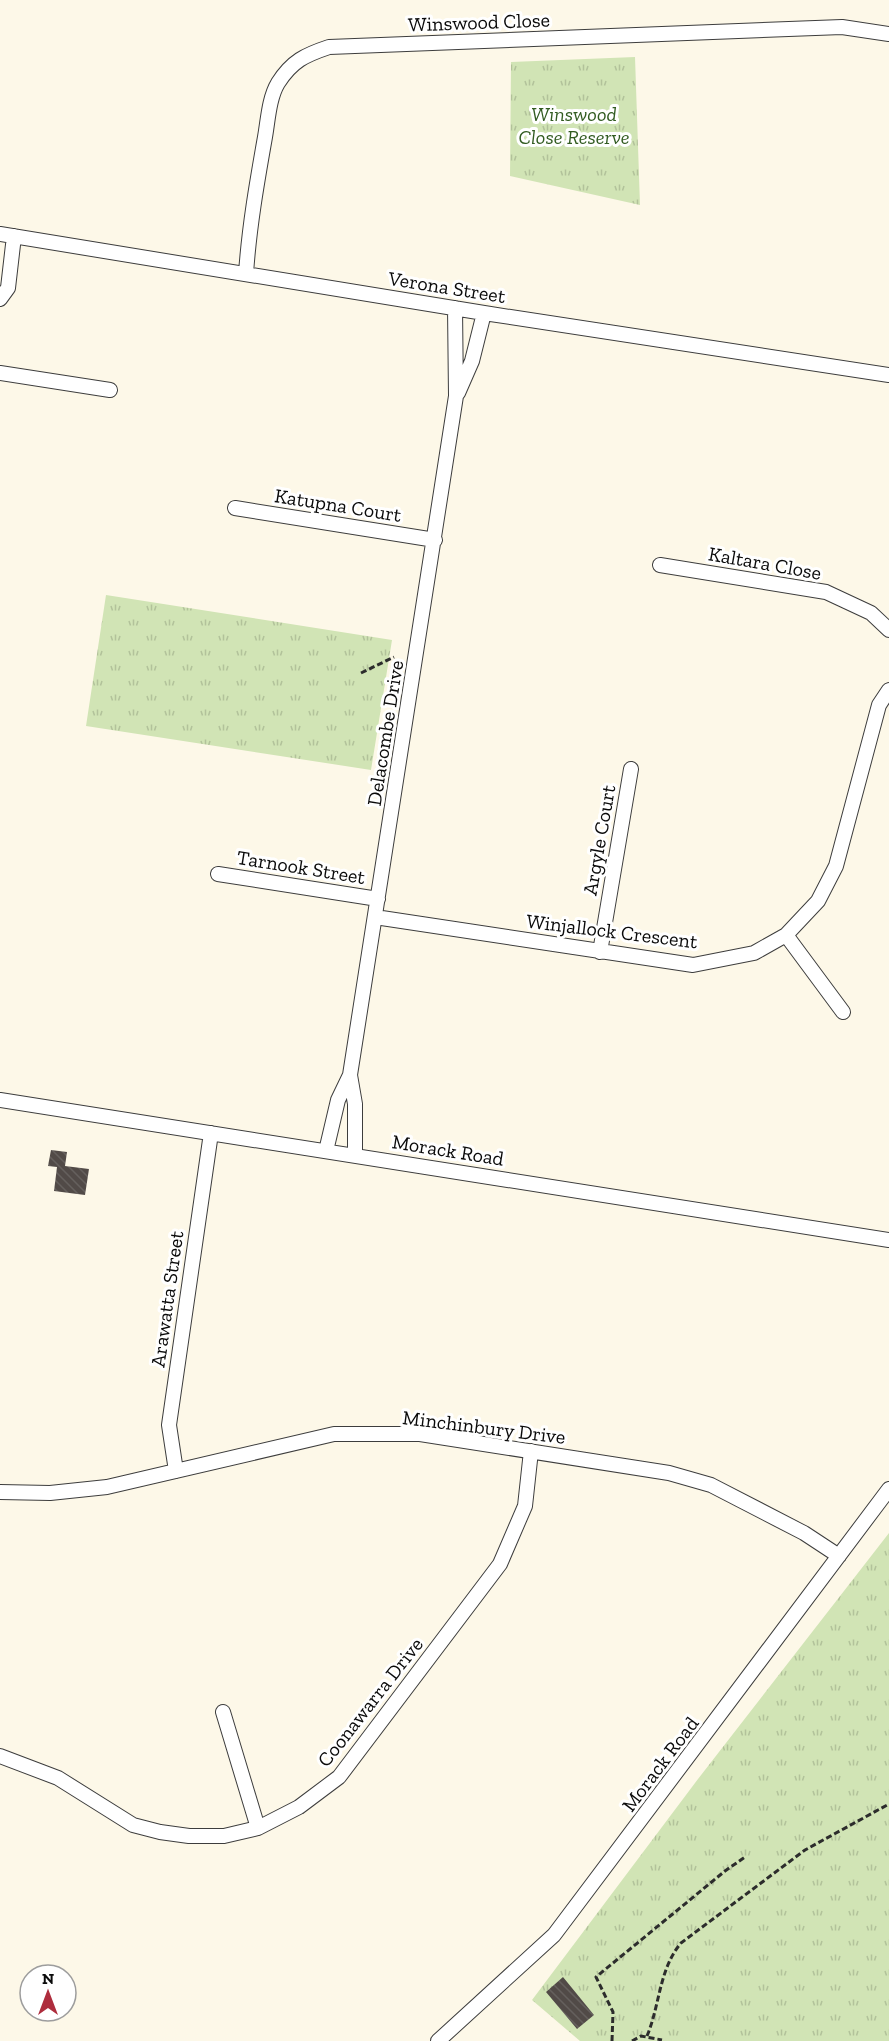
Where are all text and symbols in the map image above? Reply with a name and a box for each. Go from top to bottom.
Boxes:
street label: Winswood Close [408,8,550,36]
park label: Winswood Close Reserve [518,102,630,149]
street label: Verona Street [386,266,508,308]
street label: Katupna Court [273,483,404,527]
street label: Kaltara Close [707,541,823,585]
street label: Delacombe Drive [362,659,408,807]
street label: Argyle Court [577,782,621,897]
street label: Tarnook Street [235,845,367,889]
street label: Winjallock Crescent [525,909,699,953]
street label: Morack Road [390,1129,506,1171]
street label: Arawatta Street [146,1229,189,1369]
street label: Minchinbury Drive [401,1405,567,1449]
street label: Coonawarra Drive [312,1633,428,1771]
street label: Morack Road [617,1712,703,1816]
north arrow [18,1963,78,2023]
text: N [42,1969,54,1988]

